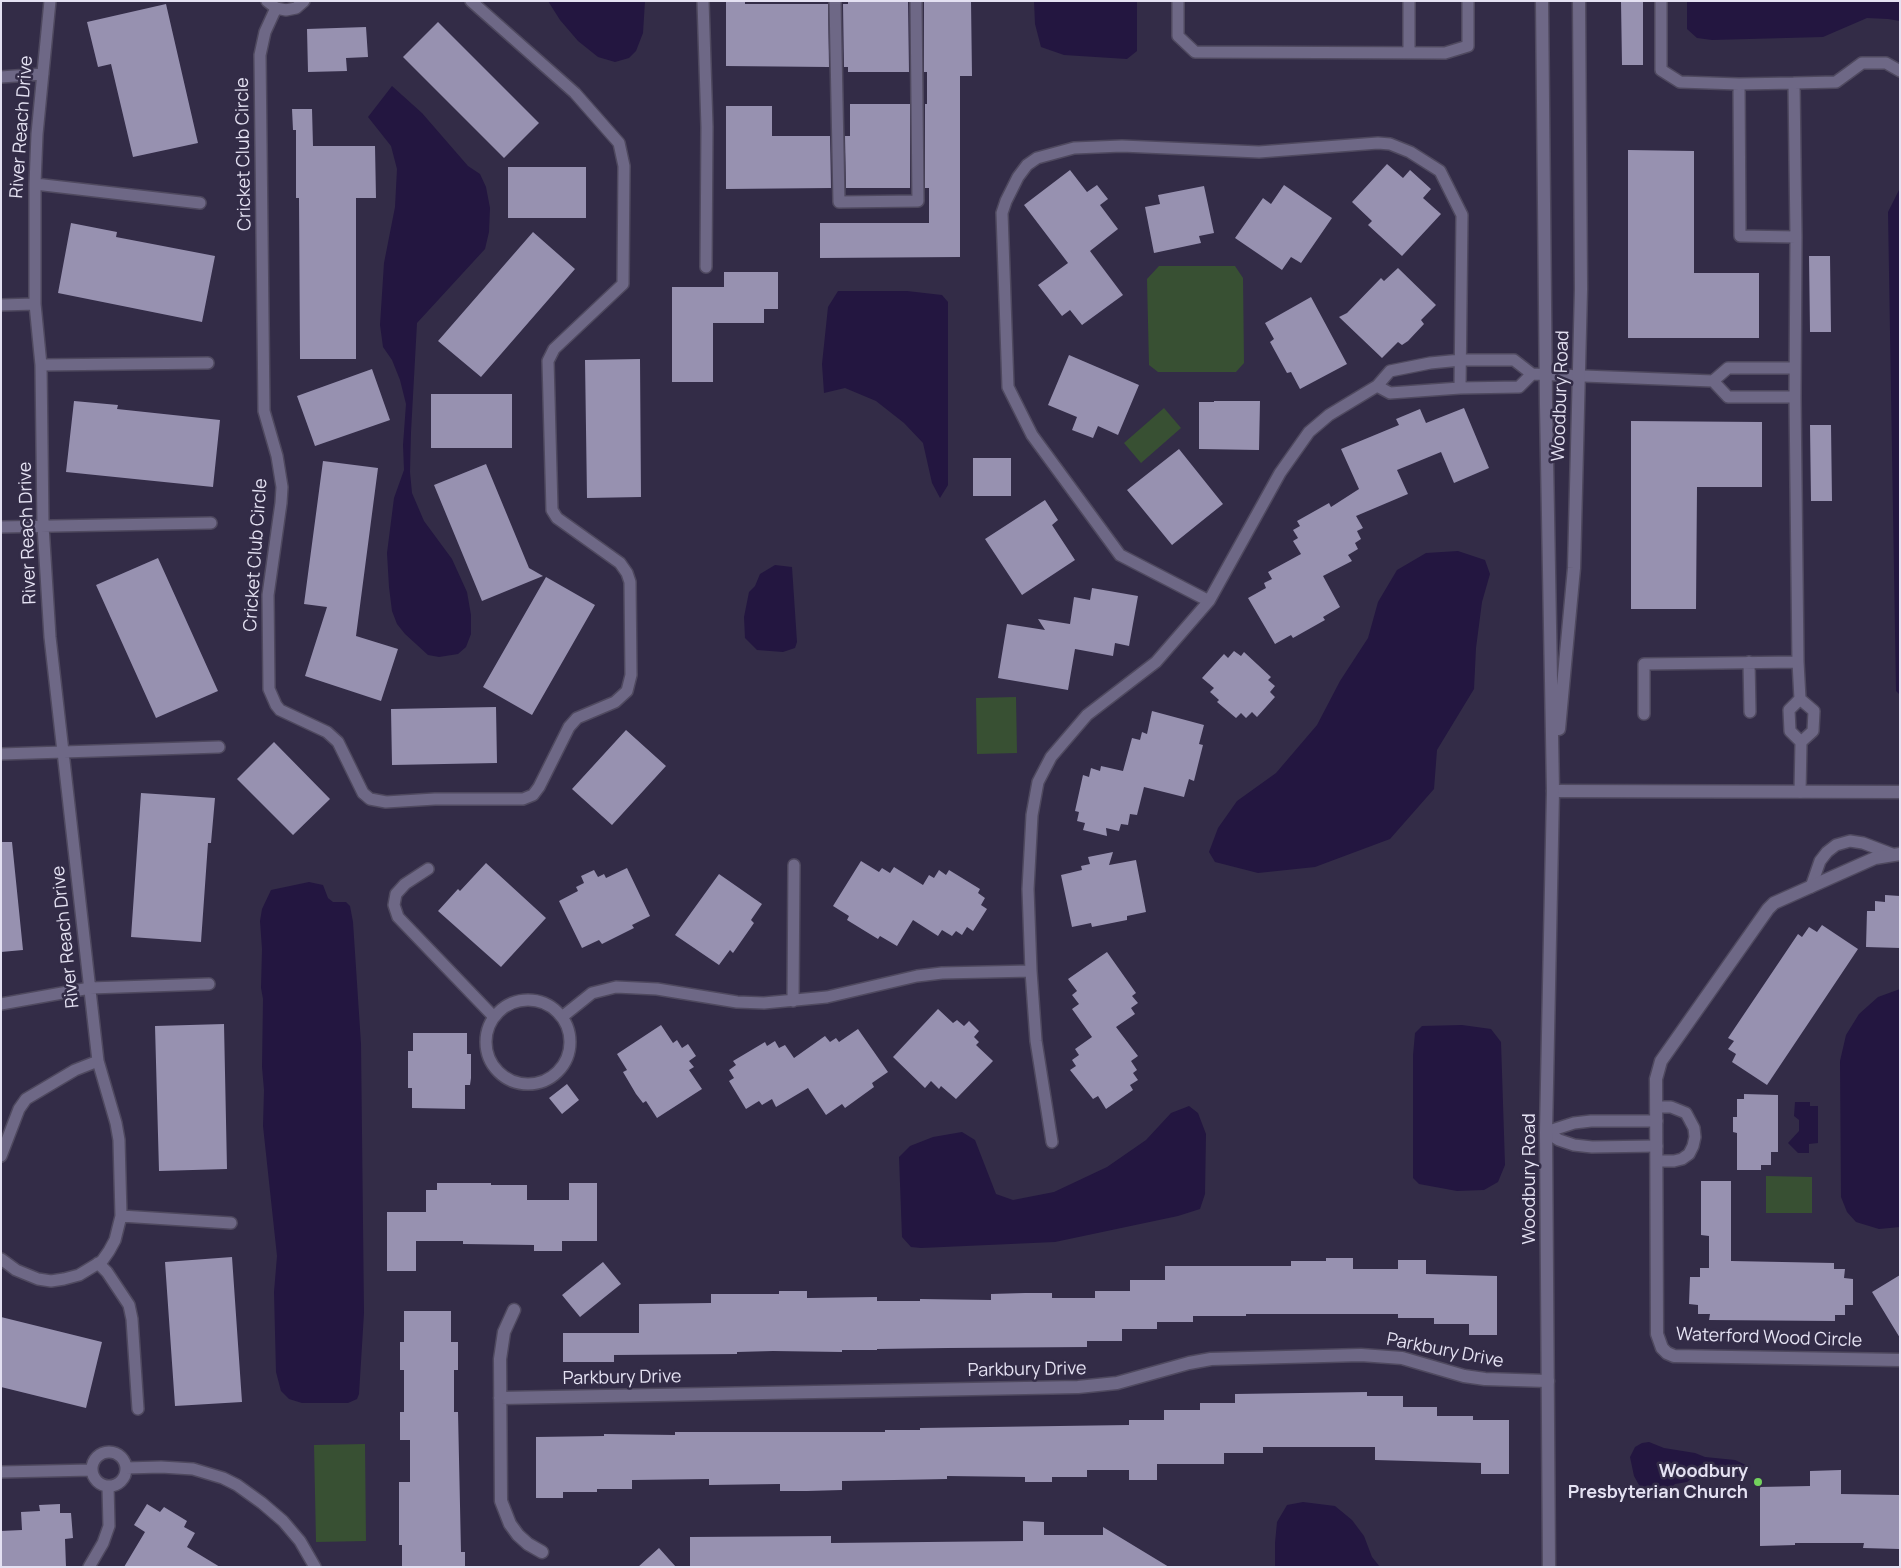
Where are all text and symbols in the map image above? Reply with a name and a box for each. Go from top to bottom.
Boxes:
street label: River Reach Drive [6,55,38,199]
street label: Cricket Club Circle [232,77,256,231]
street label: Woodbury Road [1548,330,1574,462]
street label: River Reach Drive [15,461,41,605]
street label: Cricket Club Circle [240,478,272,632]
street label: River Reach Drive [48,865,84,1009]
street label: Woodbury Road [1519,1113,1541,1245]
street label: Waterford Wood Circle [1676,1324,1862,1352]
street label: Parkbury Drive [1385,1329,1505,1373]
street label: Parkbury Drive [967,1358,1087,1382]
street label: Parkbury Drive [562,1366,682,1390]
place label: Woodbury Presbyterian Church [1568,1461,1748,1504]
marker: Woodbury Presbyterian Church [1752,1476,1764,1488]

